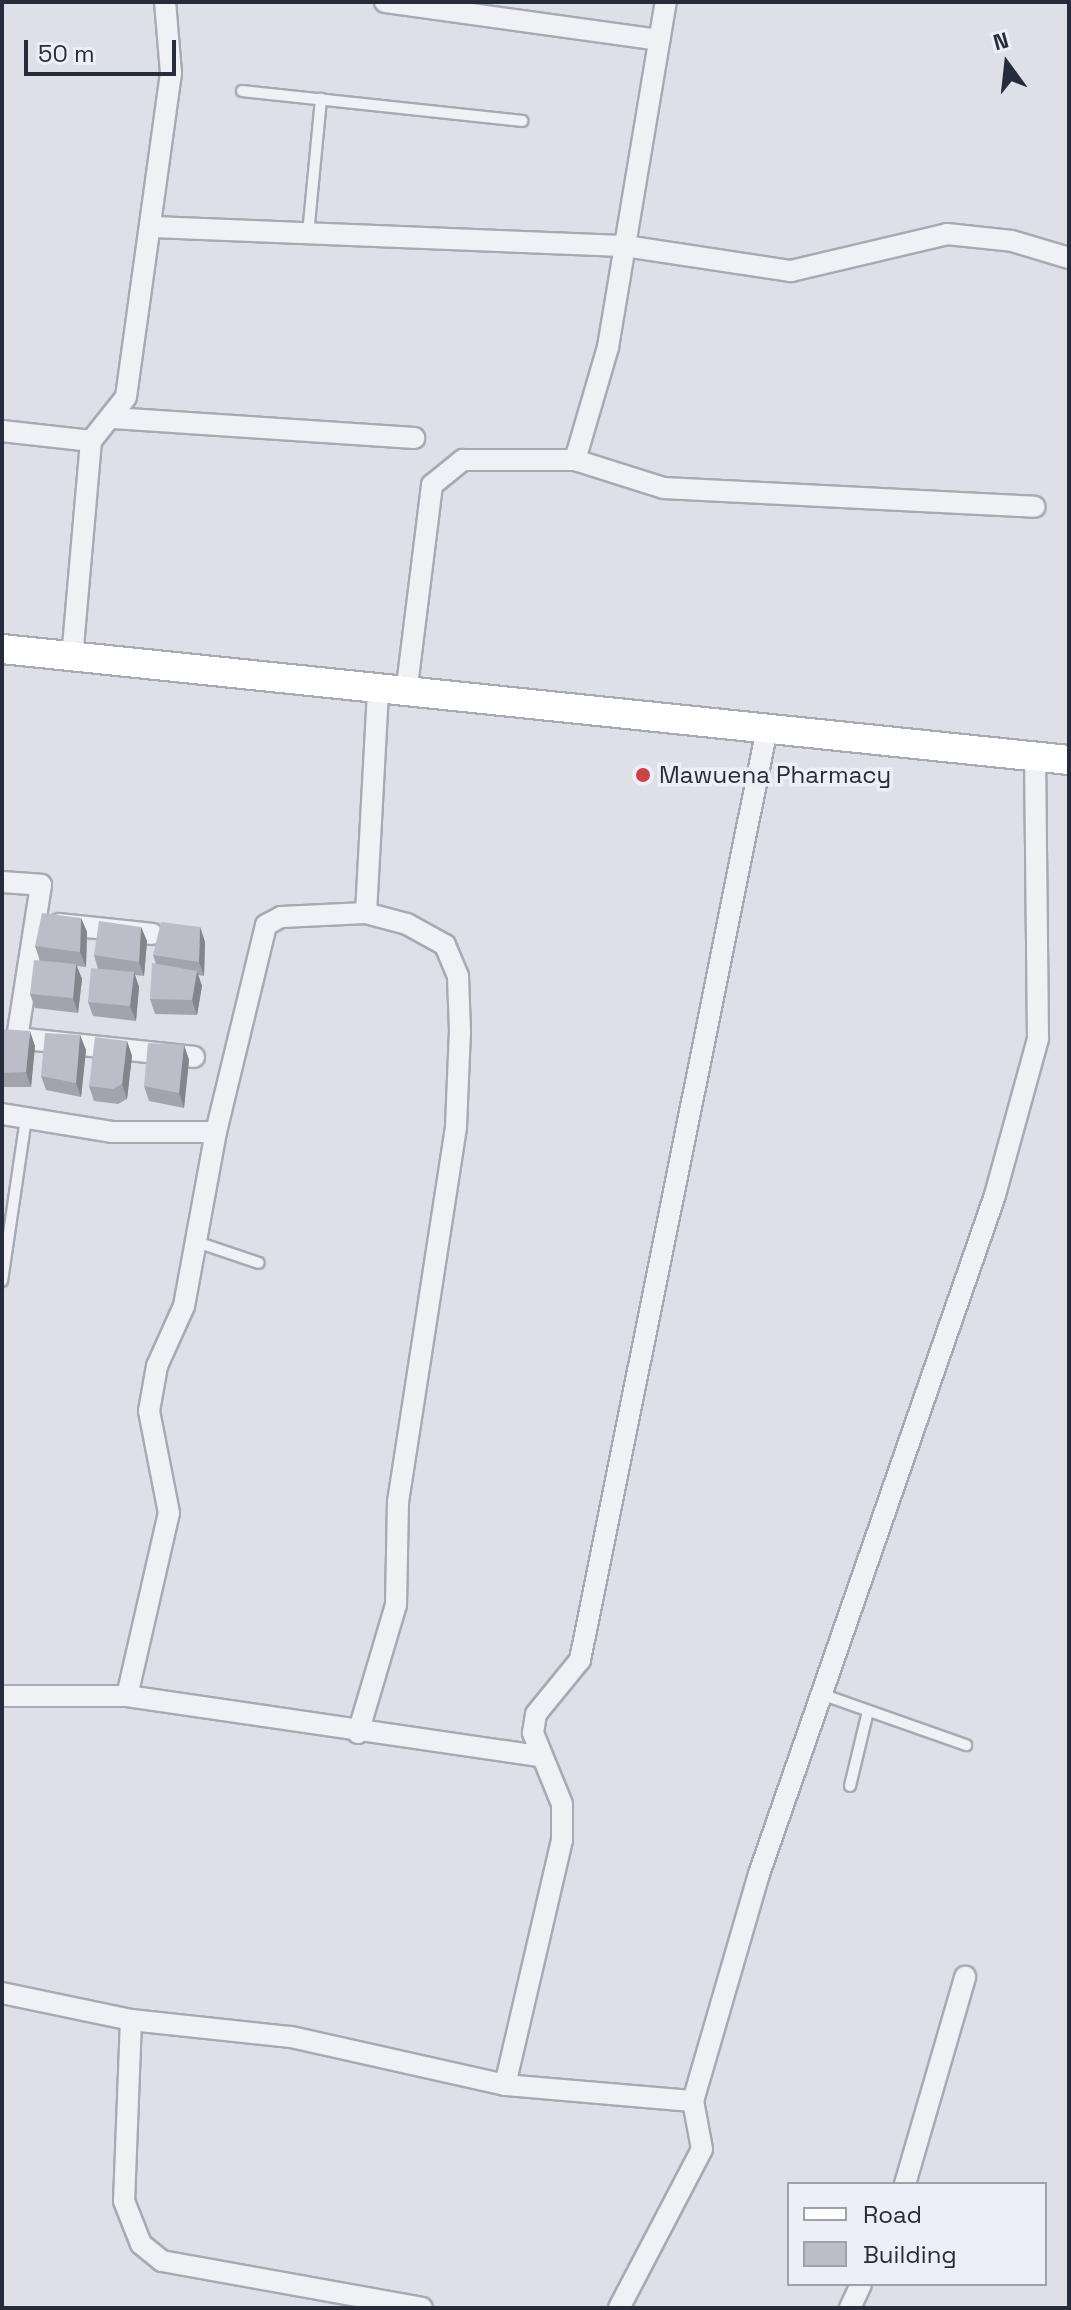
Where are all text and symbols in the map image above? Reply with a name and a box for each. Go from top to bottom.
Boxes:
scale bar [28,24,180,74]
north arrow [967,24,1047,104]
text: N [990,25,1012,56]
text: 50 m [38,38,95,69]
place label: Mawuena Pharmacy [659,761,891,789]
marker: Mawuena Pharmacy [634,766,652,784]
legend [787,2182,1047,2286]
text: Road [863,2199,922,2230]
text: Building [863,2239,957,2270]

